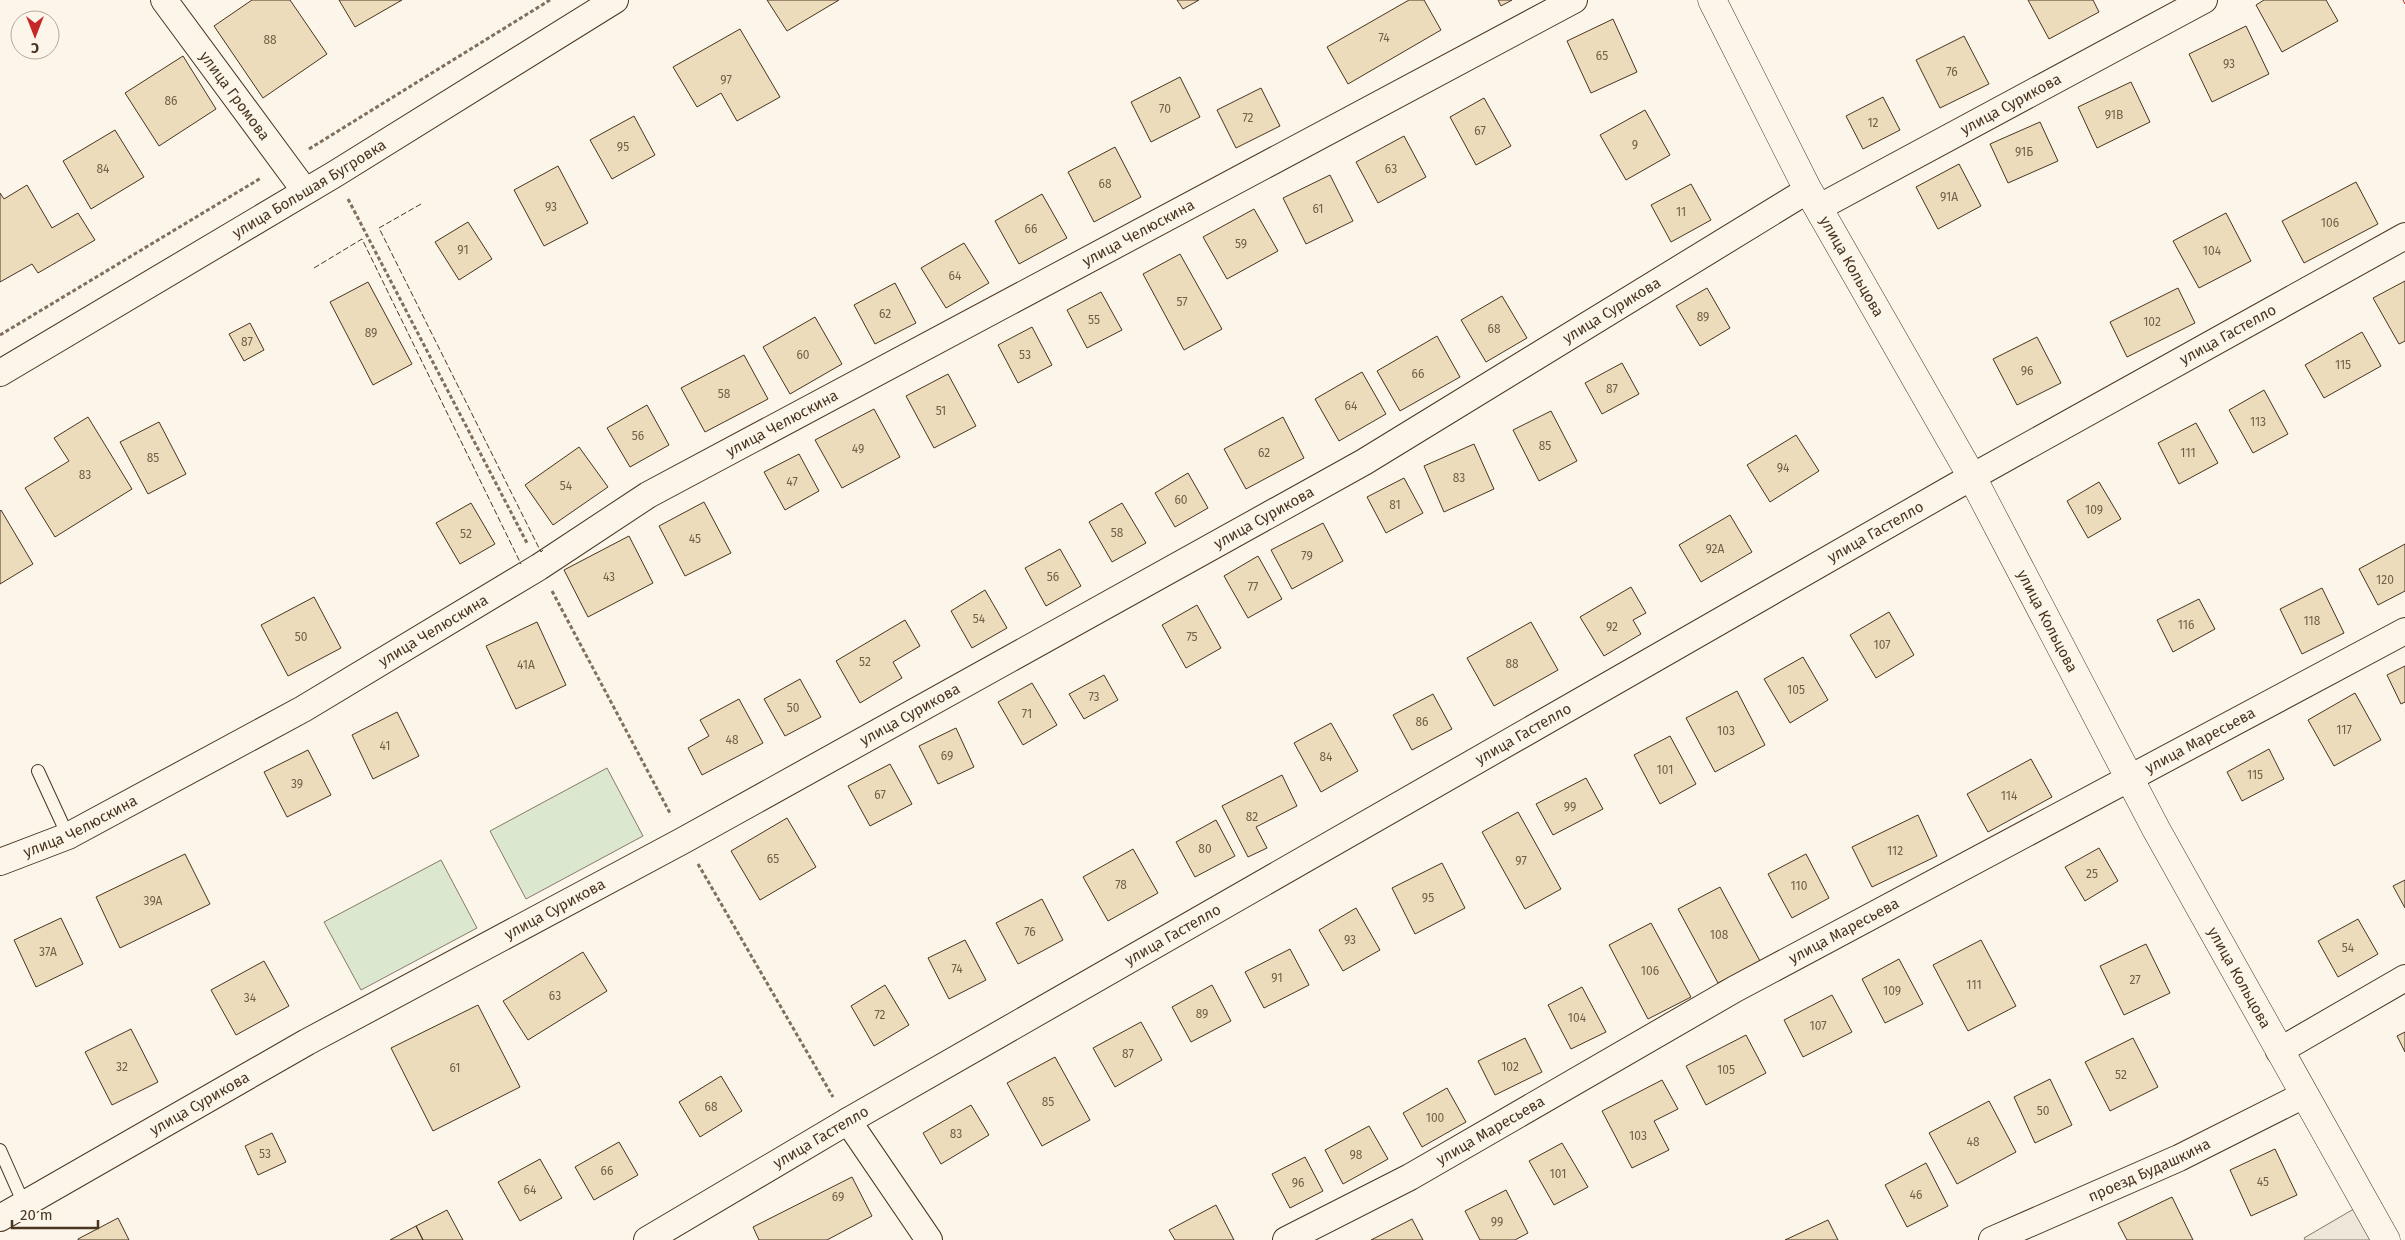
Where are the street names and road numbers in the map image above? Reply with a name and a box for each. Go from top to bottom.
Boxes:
street label: улица Громова [196,48,274,144]
street label: улица Сурикова [1957,70,2064,139]
street label: улица Большая Бугровка [229,135,389,242]
street label: улица Челюскина [1079,196,1198,270]
street label: улица Кольцова [1816,213,1888,320]
street label: улица Сурикова [1559,273,1664,347]
street label: улица Гастелло [2177,300,2279,369]
street label: улица Челюскина [723,386,841,461]
street label: улица Сурикова [1211,483,1317,553]
street label: улица Гастелло [1824,497,1927,567]
street label: улица Кольцова [2013,567,2082,675]
street label: улица Челюскина [375,591,491,670]
street label: улица Сурикова [857,679,963,749]
street label: улица Гастелло [1472,699,1575,768]
street label: улица Маресьева [2142,704,2258,777]
street label: улица Челюскина [21,791,140,861]
street label: улица Сурикова [501,875,608,944]
street label: улица Маресьева [1786,894,1902,968]
street label: улица Гастелло [1122,900,1224,969]
street label: улица Кольцова [2204,924,2275,1032]
street label: улица Сурикова [147,1068,252,1139]
street label: улица Маресьева [1433,1092,1548,1169]
street label: улица Гастелло [770,1102,872,1172]
street label: проезд Будашкина [2085,1135,2213,1206]

